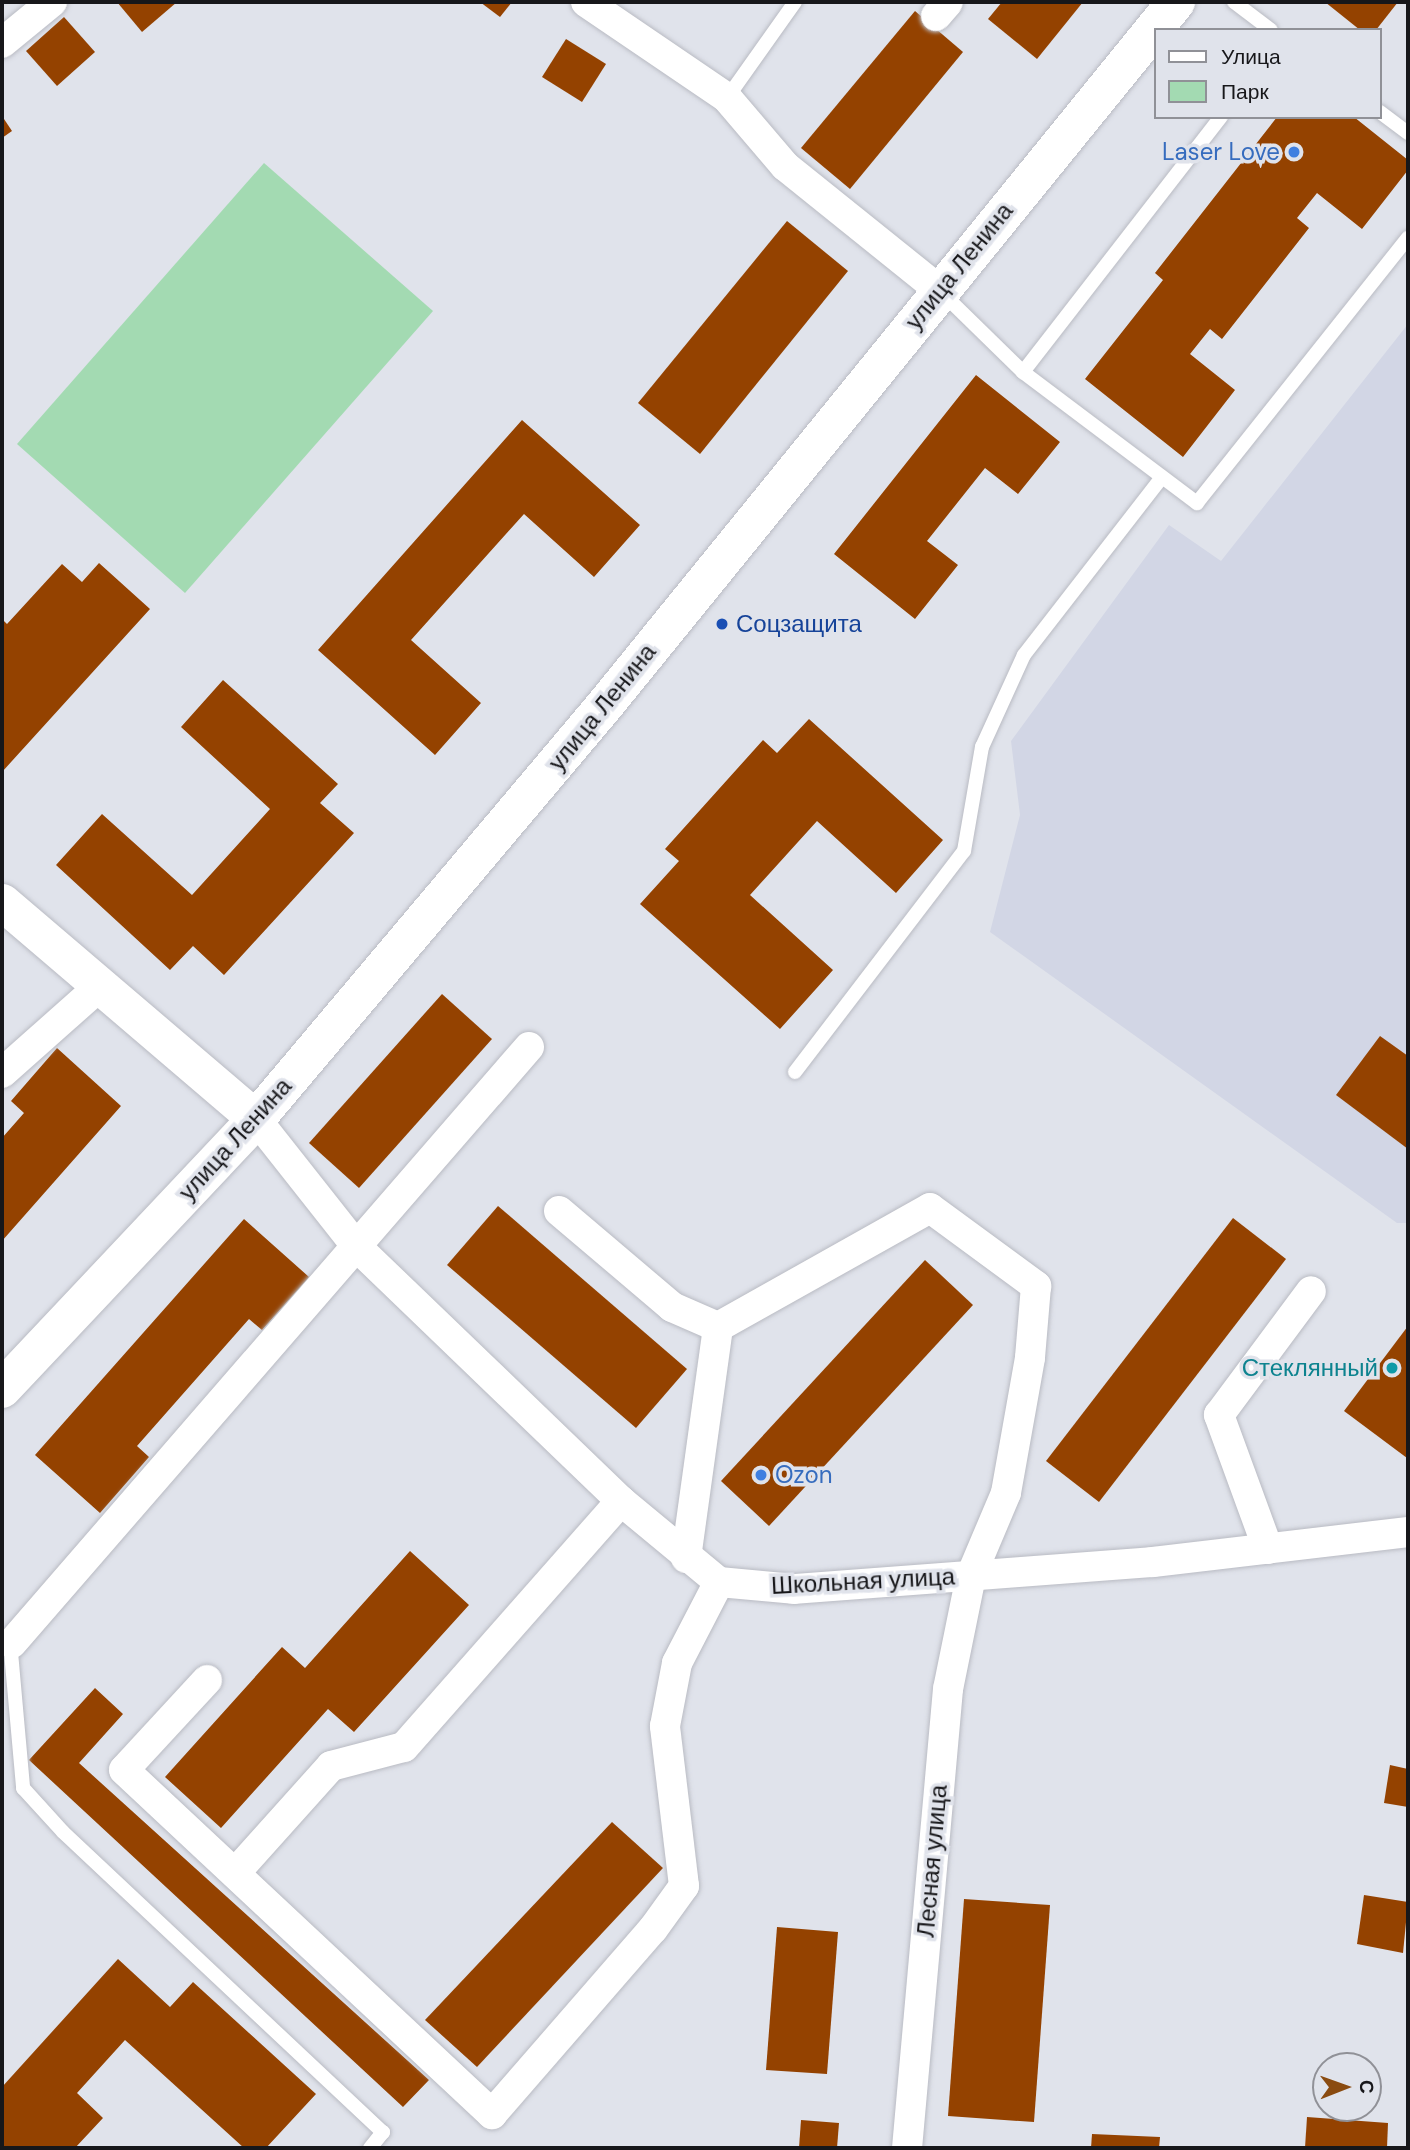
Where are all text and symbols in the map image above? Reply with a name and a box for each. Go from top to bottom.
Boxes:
legend [1154,28,1382,119]
text: Улица [1221,43,1281,71]
text: Парк [1221,78,1269,106]
place label: Laser Love [1162,138,1280,166]
marker: Laser Love [1286,144,1302,160]
street label: улица Ленина [899,197,1019,335]
place label: Соцзащита [736,610,862,638]
marker: Соцзащита [714,616,730,632]
street label: улица Ленина [542,638,662,776]
street label: улица Ленина [173,1072,297,1206]
place label: Стеклянный [1242,1354,1378,1382]
marker: Стеклянный [1384,1360,1400,1376]
place label: Ozon [775,1461,833,1489]
marker: Ozon [753,1467,769,1483]
street label: Школьная улица [770,1562,956,1600]
street label: Лесная улица [911,1784,953,1938]
north arrow [1312,2052,1382,2122]
text: С [1354,2080,1379,2094]

